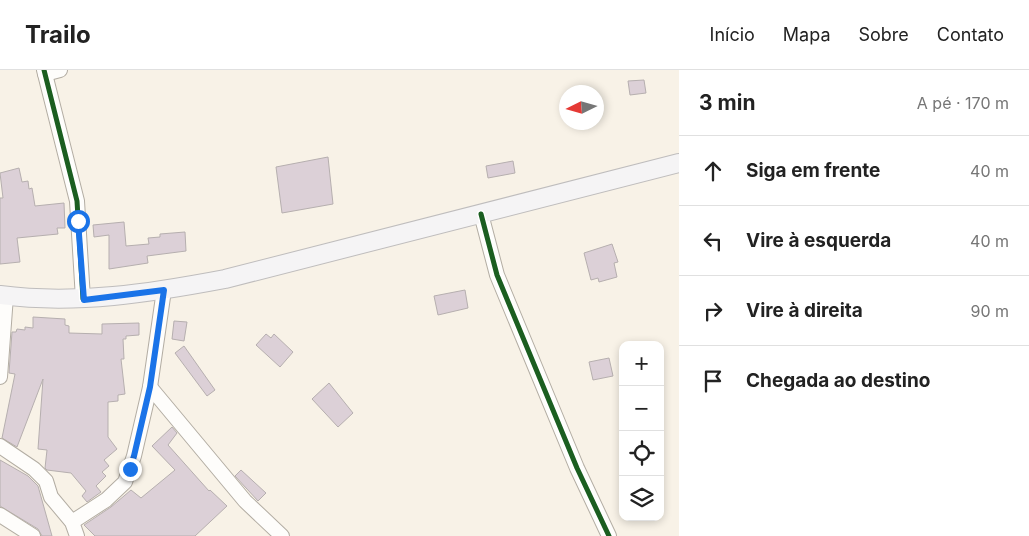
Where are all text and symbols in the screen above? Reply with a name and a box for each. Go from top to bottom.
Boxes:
text: Trailo [25,20,91,49]
text: Início [710,24,755,45]
text: Mapa [783,24,830,45]
text: Sobre [858,24,909,45]
text: Contato [937,24,1004,45]
north arrow [559,85,604,130]
text: 3 min [699,90,755,115]
text: A pé · 170 m [917,93,1009,113]
icon: ahead [699,157,727,185]
text: Siga em frente [746,159,880,182]
text: 40 m [970,161,1009,181]
route start [67,210,90,233]
icon: left [699,227,727,255]
text: Vire à esquerda [746,229,891,252]
text: 40 m [970,231,1009,251]
icon: right [699,297,727,325]
text: Vire à direita [746,299,863,322]
text: 90 m [970,301,1009,321]
map controls [619,341,664,521]
button: + [619,341,664,386]
icon: arrive [699,367,727,395]
text: Chegada ao destino [746,369,930,392]
button: − [619,386,664,431]
button: locate [619,431,664,476]
route end [119,458,142,481]
button: layers [619,476,664,521]

